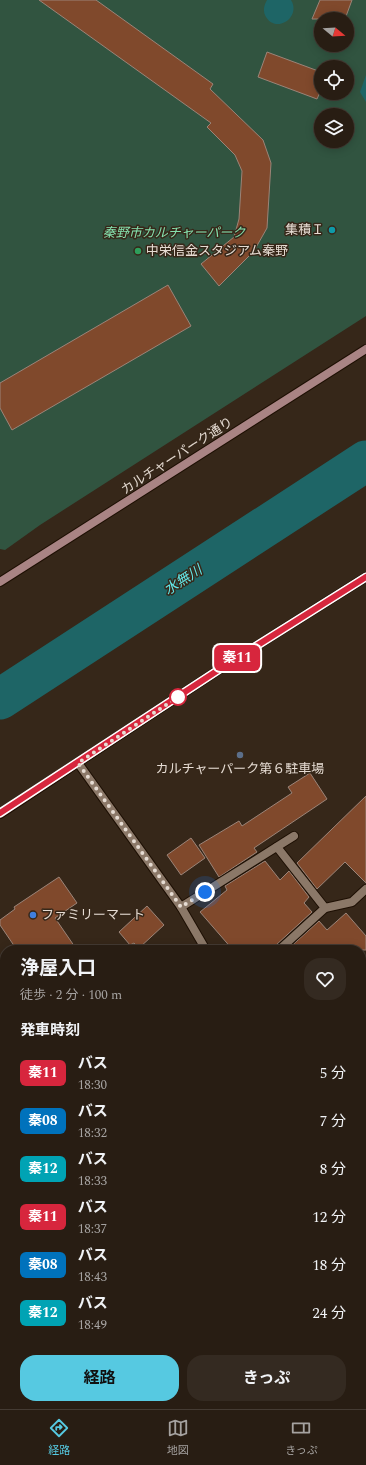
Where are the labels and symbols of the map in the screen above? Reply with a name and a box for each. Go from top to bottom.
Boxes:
north arrow [314,12,354,52]
place label: 集積Ｉ [285,220,324,240]
park label: 秦野市カルチャーパーク [103,223,246,243]
marker: 集積Ｉ [327,225,337,235]
place label: 中栄信金スタジアム秦野 [146,241,288,261]
marker: 中栄信金スタジアム秦野 [133,246,143,256]
street label: カルチャーパーク通り [117,412,237,500]
water label: 水無川 [160,559,208,600]
line badge: 秦11 [214,645,260,671]
unlabelled marker [169,688,187,706]
marker: カルチャーパーク第６駐車場 [235,750,245,760]
place label: カルチャーパーク第６駐車場 [156,759,324,779]
your location [195,882,215,902]
place label: ファミリーマート [41,905,145,925]
marker: ファミリーマート [28,910,38,920]

